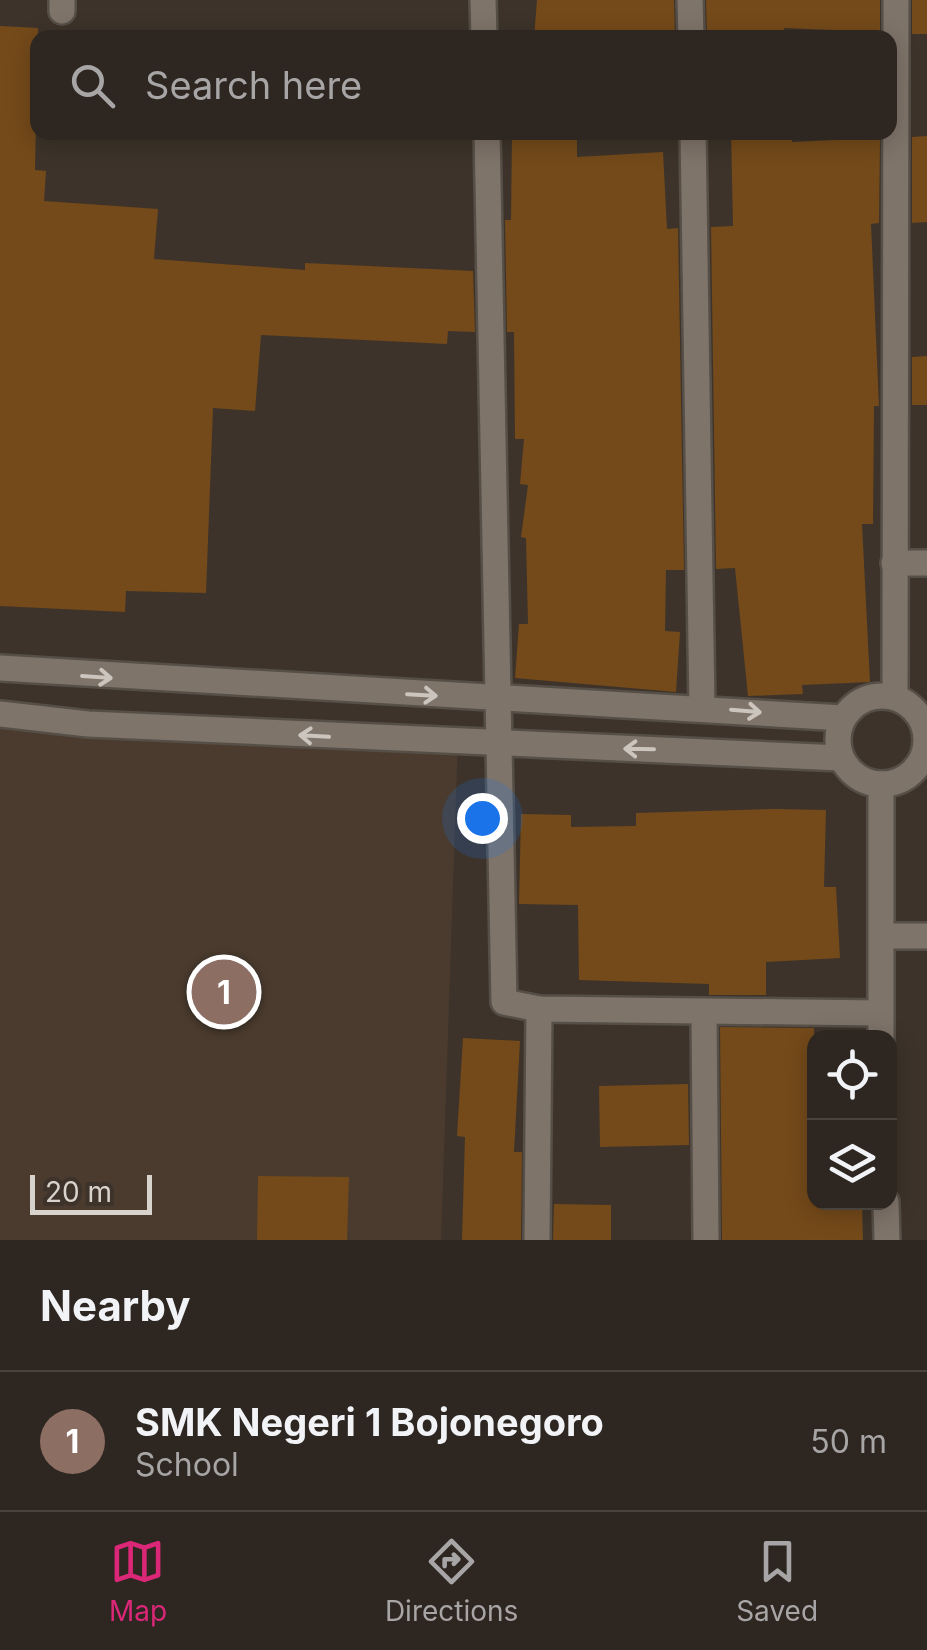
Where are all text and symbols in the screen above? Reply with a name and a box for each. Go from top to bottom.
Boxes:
search box [30,30,897,140]
icon: search [65,58,120,113]
text: Search here [145,62,362,108]
one-way arrow [81,668,113,687]
one-way arrow [405,686,437,705]
one-way arrow [730,701,762,720]
one-way arrow [299,726,331,745]
one-way arrow [624,739,656,758]
your location [457,793,508,844]
pin: 1 [192,954,256,1030]
map controls [807,1030,897,1210]
button: locate [807,1030,897,1120]
button: layers [807,1120,897,1210]
scale bar [30,1170,152,1214]
text: 20 m [45,1175,112,1209]
text: Nearby [40,1280,191,1331]
text: SMK Negeri 1 Bojonegoro [135,1399,604,1445]
text: 1 [66,1422,79,1461]
text: 50 m [810,1422,887,1461]
text: School [135,1445,239,1484]
tab: Map [109,1534,167,1628]
tab: Directions [385,1534,518,1628]
tab: Saved [736,1534,818,1628]

